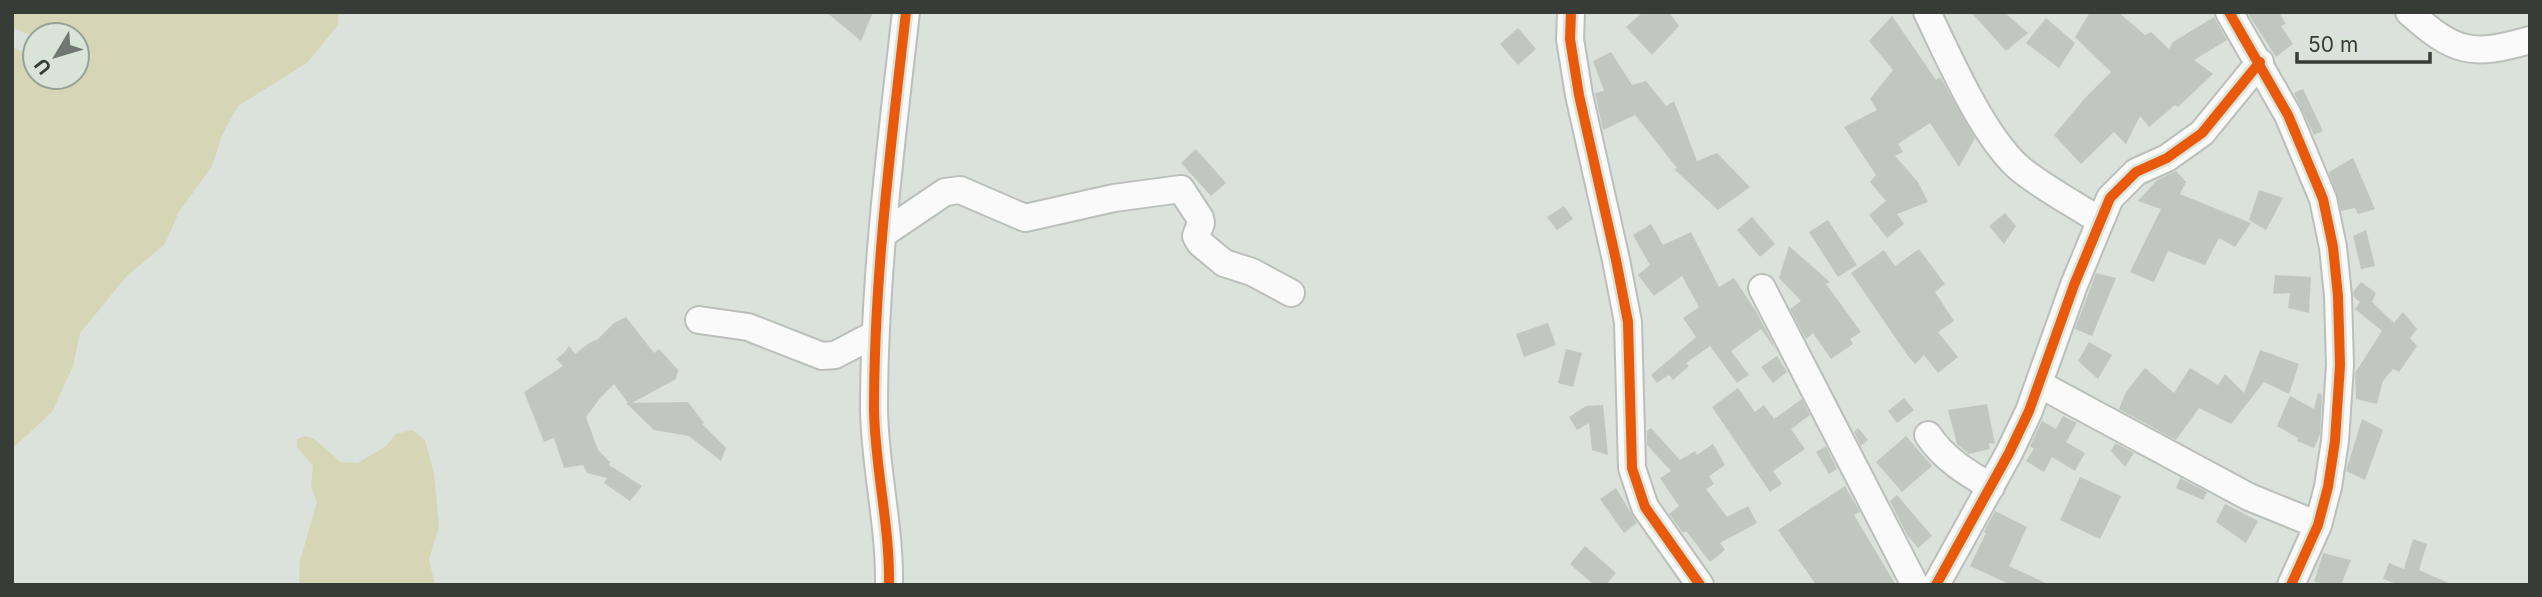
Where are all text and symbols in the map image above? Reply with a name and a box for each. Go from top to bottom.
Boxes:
north arrow [21,21,91,91]
scale bar [2297,21,2430,65]
text: 50 m [2308,32,2358,57]
text: U [30,54,56,79]

